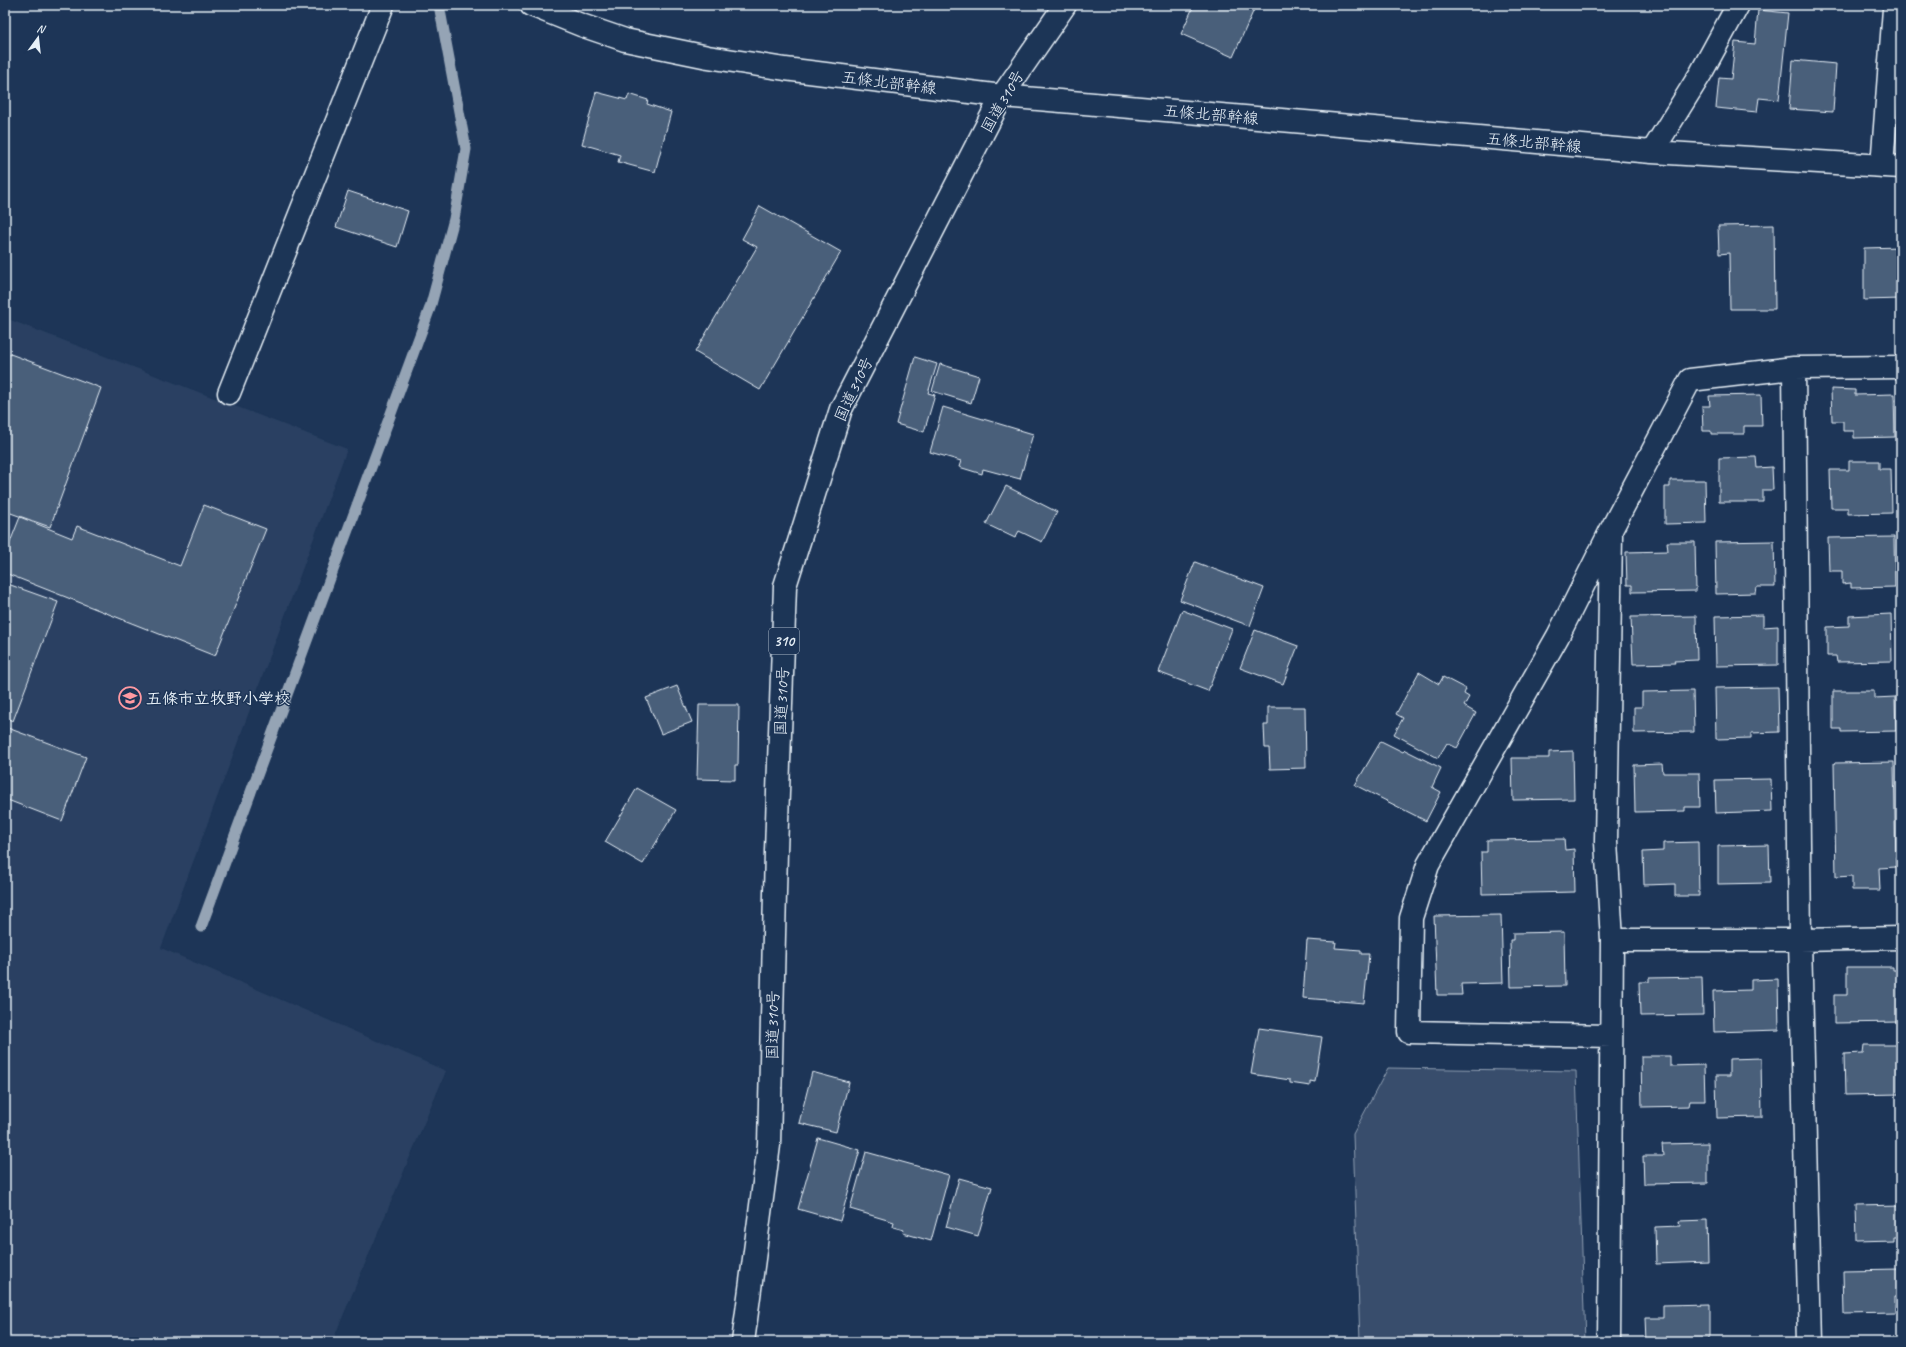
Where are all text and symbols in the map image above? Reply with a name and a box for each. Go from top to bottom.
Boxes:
north arrow [18,18,58,58]
text: N [35,21,48,37]
street label: 国道310号 [977,66,1029,137]
street label: 五條北部幹線 [840,67,938,99]
street label: 五條北部幹線 [1162,101,1260,129]
street label: 五條北部幹線 [1485,129,1583,157]
street label: 国道310号 [830,354,878,425]
road number: 310 [769,628,799,654]
street label: 国道310号 [771,666,793,736]
school or university icon: 五條市立牧野小学校 [117,685,143,711]
place label: 五條市立牧野小学校 [146,689,290,709]
street label: 国道310号 [762,990,784,1060]

